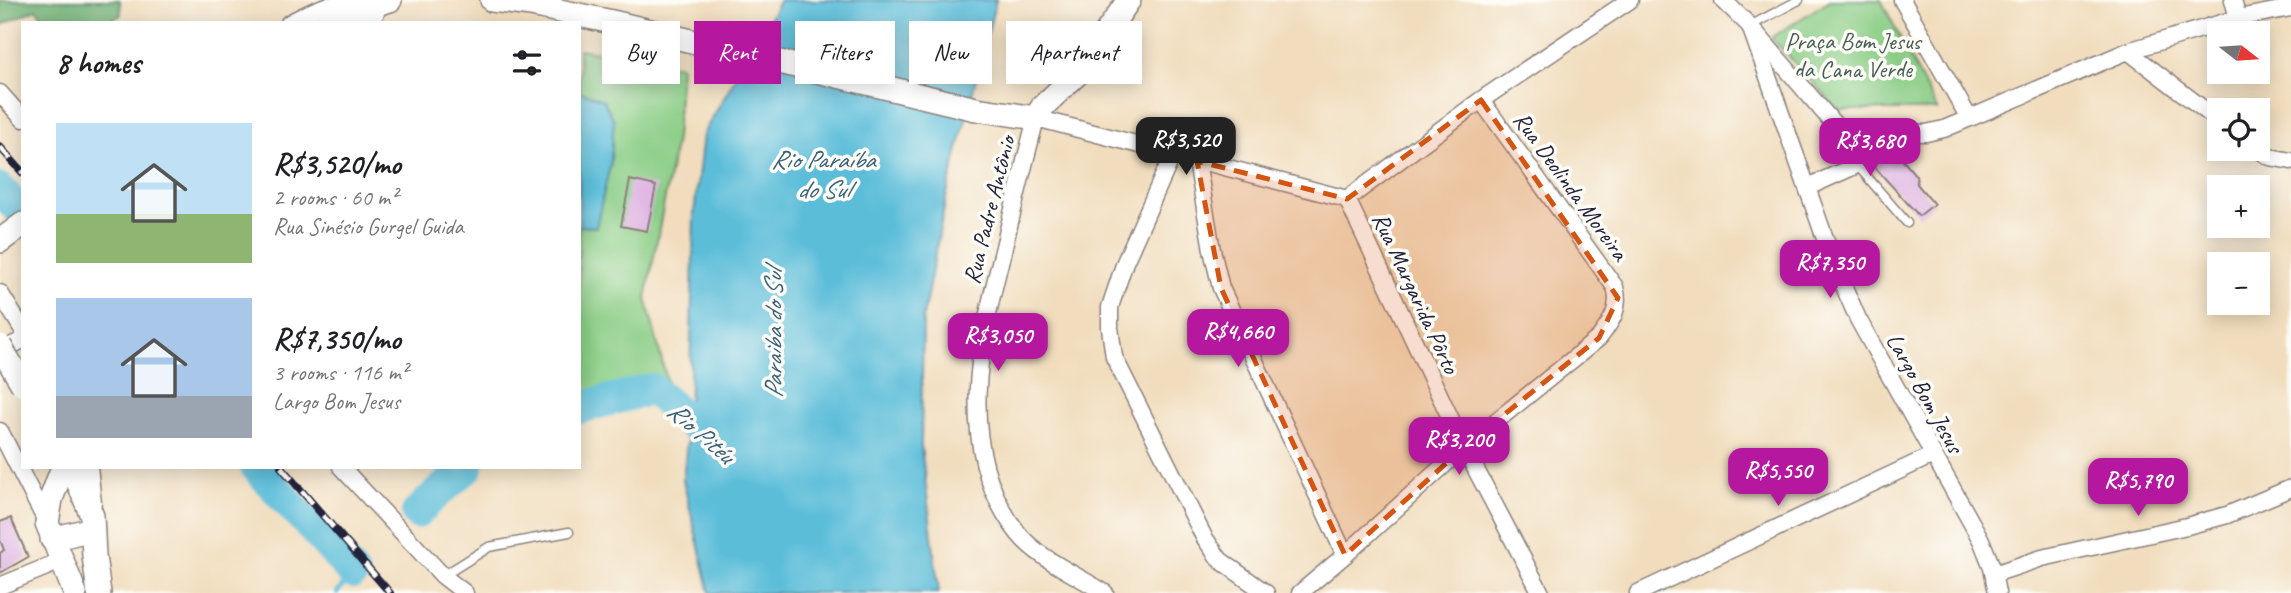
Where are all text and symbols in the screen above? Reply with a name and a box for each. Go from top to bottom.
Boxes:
chip: Buy [602,21,680,84]
chip: Rent [694,21,781,84]
chip: Filters [795,21,895,84]
chip: New [909,21,992,84]
chip: Apartment [1006,21,1142,84]
north arrow [2207,21,2270,84]
map controls [2207,21,2270,315]
park label: Praça Bom Jesus da Cana Verde [1785,26,1923,84]
text: 8 homes [56,44,141,82]
icon: filters [508,44,546,82]
button: locate [2207,98,2270,161]
street label: Rua Deolinda Moreira [1507,106,1636,268]
pin: R$3,520 [1121,118,1251,177]
pin: R$3,680 [1805,118,1935,178]
text: R$3,520 [1152,125,1220,154]
text: R$3,680 [1835,126,1905,155]
street label: Rua Padre Antônio [956,131,1022,287]
water label: Rio Paraíba do Sul [771,143,878,206]
text: R$3,520/mo [273,145,401,183]
icon: home [112,151,196,235]
button: + [2207,175,2270,238]
text: 2 rooms · 60 m² [273,183,397,212]
street label: Rua Margarida Pôrto [1366,208,1467,380]
text: Rua Sinésio Gurgel Guida [273,212,464,241]
pin: R$7,350 [1765,240,1895,300]
text: R$7,350 [1796,248,1864,277]
button: − [2207,252,2270,315]
water label: Paraiba do Sul [757,261,790,398]
pin: R$4,660 [1173,310,1303,369]
pin: R$3,050 [933,314,1063,373]
text: R$4,660 [1203,317,1273,346]
text: R$7,350/mo [273,320,401,358]
text: R$3,050 [964,321,1032,350]
icon: home [112,326,196,410]
street label: Largo Bom Jesus [1880,328,1971,460]
text: 3 rooms · 116 m² [273,358,408,387]
text: Largo Bom Jesus [273,387,400,416]
water label: Rio Pitéu [660,394,744,473]
pin: R$3,200 [1394,418,1524,477]
text: R$3,200 [1425,425,1493,454]
pin: R$5,550 [1713,448,1843,508]
text: R$5,550 [1744,456,1812,485]
pin: R$5,790 [2073,458,2203,518]
text: R$5,790 [2104,466,2172,495]

